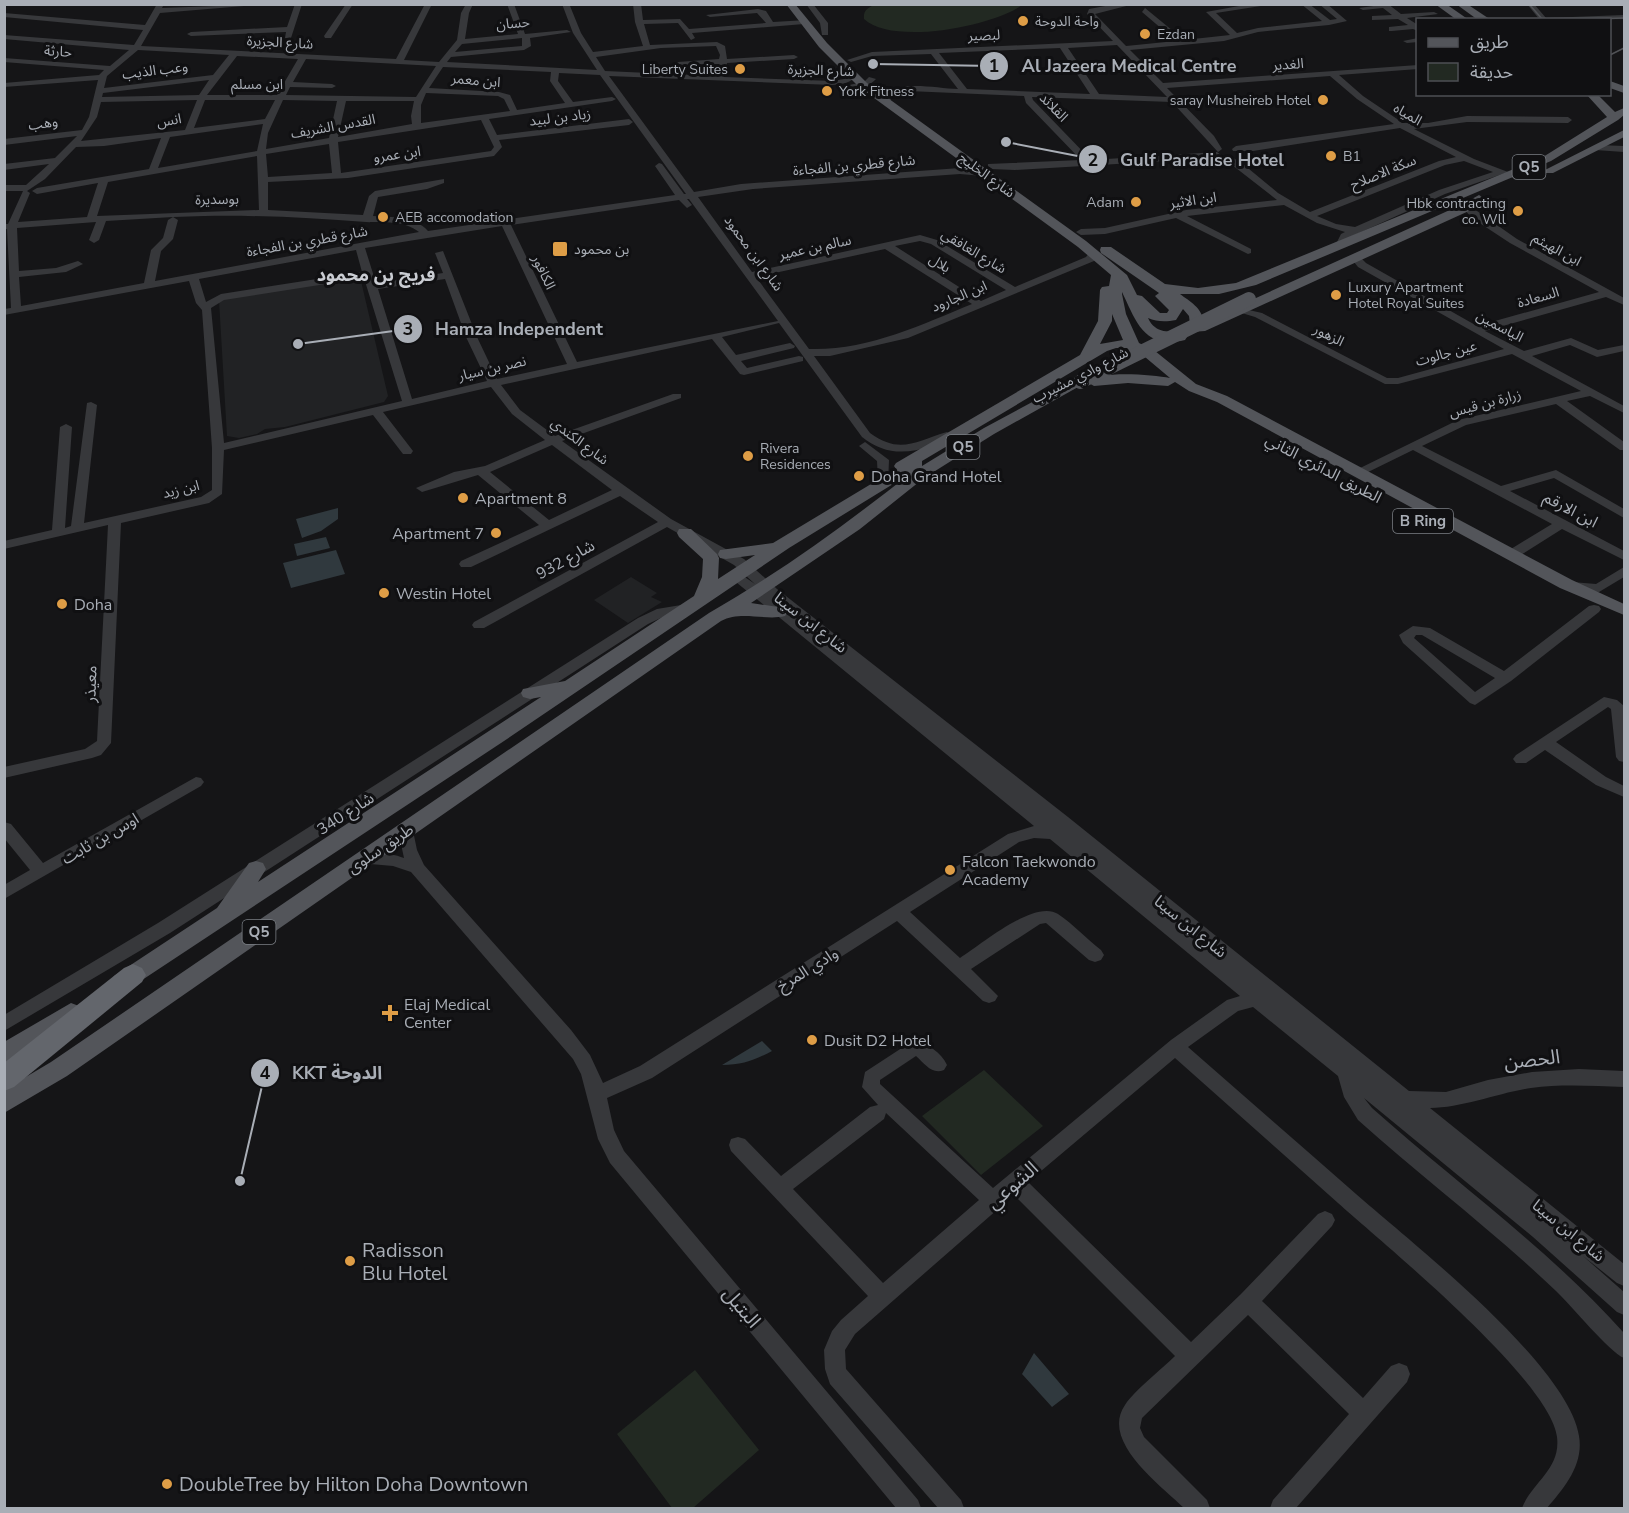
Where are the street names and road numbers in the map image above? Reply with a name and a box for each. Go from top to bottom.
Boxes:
street label: حسان [495,13,531,34]
street label: لبصير [966,25,1001,46]
street label: شارع الجزيرة [246,31,314,55]
street label: حارثة [43,41,73,62]
street label: الغدير [1271,54,1304,75]
street label: وعب الذيب [121,57,189,84]
street label: شارع الجزيرة [787,60,855,82]
street label: ابن معمر [450,69,501,92]
street label: ابن مسلم [231,75,283,95]
street label: القلائد [1035,89,1072,126]
street label: المياه [1390,99,1426,130]
street label: زياد بن لبيد [528,104,592,131]
street label: انس [155,109,183,132]
street label: القدس الشريف [289,110,377,143]
street label: وهب [27,112,59,135]
street label: ابن عمرو [372,142,422,167]
street label: شارع الخليج [954,149,1019,203]
street label: شارع قطري بن الفجاءة [792,151,916,182]
street label: سكة الاصلاح [1347,151,1420,195]
road number: Q5 [1512,155,1546,179]
street label: ابن الاثير [1167,188,1218,213]
street label: بوسديرة [195,190,239,209]
street label: شارع ابن محمود [719,212,788,296]
street label: شارع قطري بن الفجاءة [245,221,369,263]
street label: شارع الغافقي [937,225,1010,279]
street label: ابن الهيثم [1528,228,1585,272]
street label: سالم بن عمير [776,231,853,266]
street label: بلال [925,250,954,277]
street label: الكافور [527,251,560,293]
street label: ابن الجارود [928,276,990,317]
street label: السعادة [1515,282,1561,312]
street label: الياسمين [1473,306,1527,347]
street label: الزهور [1309,319,1347,351]
street label: عين جالوت [1413,336,1479,371]
street label: شارع وادي مشيرب [1029,343,1132,409]
street label: نصر بن سيار [455,351,528,386]
street label: زرارة بن قيس [1447,385,1523,422]
street label: شارع الكندي [546,413,613,470]
street label: الطريق الدائري الثاني [1261,429,1386,509]
road number: Q5 [946,435,980,459]
street label: ابن زيد [161,476,202,503]
street label: ابن الارقم [1539,486,1602,534]
road number: B Ring [1393,509,1453,533]
street label: شارع 932 [532,535,599,586]
street label: شارع ابن سينا [768,587,852,659]
street label: معيذر [79,665,103,704]
street label: شارع 340 [313,787,379,841]
street label: اوس بن ثابت [58,808,143,870]
street label: طريق سلوى [343,818,418,879]
street label: شارع ابن سينا [1149,891,1231,964]
road number: Q5 [242,920,276,944]
street label: وادي المرخ [773,942,843,998]
street label: الحصن [1503,1043,1561,1076]
street label: الشوعي [980,1155,1045,1217]
street label: شارع ابن سينا [1527,1195,1609,1268]
street label: البتيل [716,1281,767,1334]

